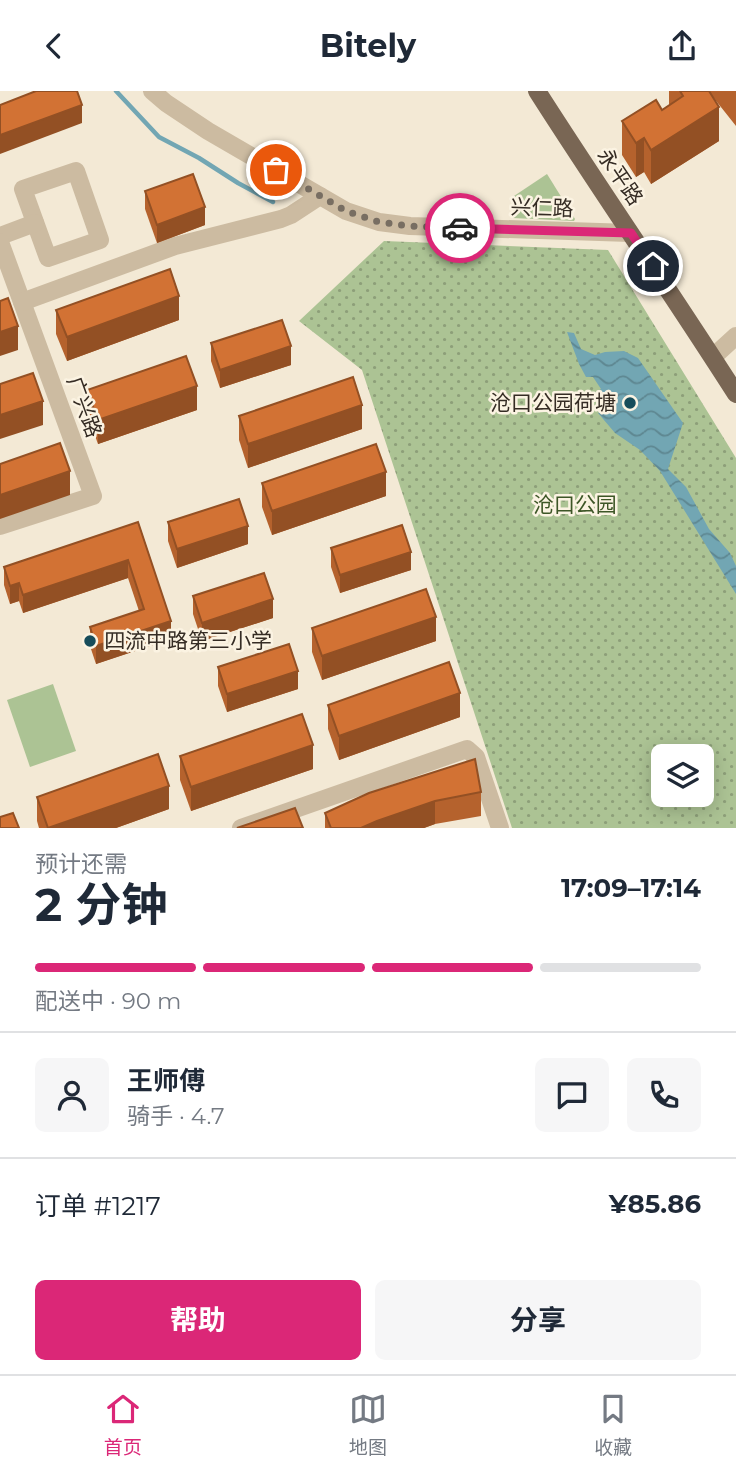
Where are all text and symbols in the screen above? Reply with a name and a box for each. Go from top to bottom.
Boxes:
text: Bitely [320,26,416,65]
icon: back [35,27,73,65]
icon: share [663,27,701,65]
pin [246,140,306,200]
street label: 永平路 [592,144,648,210]
icon: bag [257,151,295,189]
courier [425,193,495,263]
street label: 兴仁路 [510,194,574,221]
icon: car [441,209,479,247]
pin [623,236,683,296]
icon: home [634,247,672,285]
street label: 广兴路 [62,373,107,441]
place label: 沧口公园荷塘 [490,390,616,415]
marker: 沧口公园荷塘 [622,395,638,411]
park label: 沧口公园 [533,492,617,517]
place label: 四流中路第三小学 [104,628,272,653]
marker: 四流中路第三小学 [82,633,98,649]
map controls [651,744,714,807]
button: layers [651,744,714,807]
text: 预计还需 [35,850,127,878]
text: 17:09–17:14 [561,872,701,904]
text: 2 分钟 [35,876,167,933]
text: 配送中 · 90 m [35,987,182,1015]
button: person [35,1058,109,1132]
button: chat [535,1058,609,1132]
button: phone [627,1058,701,1132]
text: 王师傅 [127,1065,205,1097]
text: 骑手 · 4.7 [127,1102,225,1130]
text: ¥85.86 [609,1188,701,1220]
text: 订单 #1217 [35,1190,161,1222]
button: 帮助 [35,1280,361,1360]
button: 分享 [375,1280,701,1360]
tab: 首页 [104,1390,142,1459]
tab: 地图 [349,1390,387,1459]
tab: 收藏 [594,1390,632,1459]

